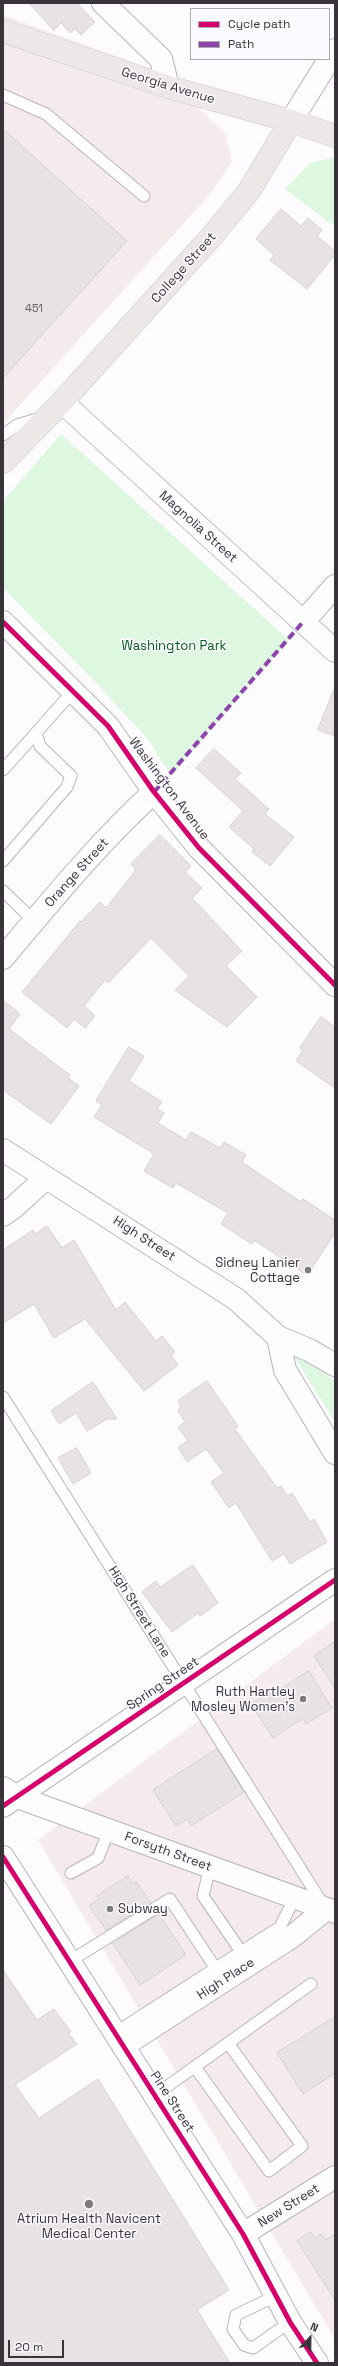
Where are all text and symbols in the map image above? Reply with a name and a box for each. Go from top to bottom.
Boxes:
legend [190,8,330,60]
text: Cycle path [228,16,290,32]
text: Path [228,36,254,52]
street label: Georgia Avenue [119,64,217,108]
street label: College Street [148,230,220,306]
house number: 451 [25,302,43,316]
street label: Magnolia Street [156,488,240,566]
park label: Washington Park [121,638,227,654]
street label: Washington Avenue [125,735,213,843]
street label: Orange Street [42,835,112,911]
street label: High Street [110,1213,178,1265]
place label: Sidney Lanier Cottage [215,1255,300,1286]
marker: Sidney Lanier Cottage [303,1265,313,1275]
street label: High Street Lane [105,1563,173,1661]
street label: Spring Street [124,1654,202,1714]
place label: Ruth Hartley Mosley Women's [191,1684,295,1715]
marker: Ruth Hartley Mosley Women's [298,1694,308,1704]
street label: Forsyth Street [122,1829,214,1875]
place label: Subway [118,1901,168,1917]
marker: Subway [105,1904,115,1914]
street label: High Place [194,1955,258,2003]
street label: Pine Street [146,2069,198,2135]
street label: New Street [255,2181,323,2231]
marker: Atrium Health Navicent Medical Center [83,2198,95,2210]
place label: Atrium Health Navicent Medical Center [17,2211,161,2242]
north arrow [290,2318,330,2358]
text: N [308,2319,321,2335]
scale bar [10,2332,66,2358]
text: 20 m [15,2339,43,2355]

